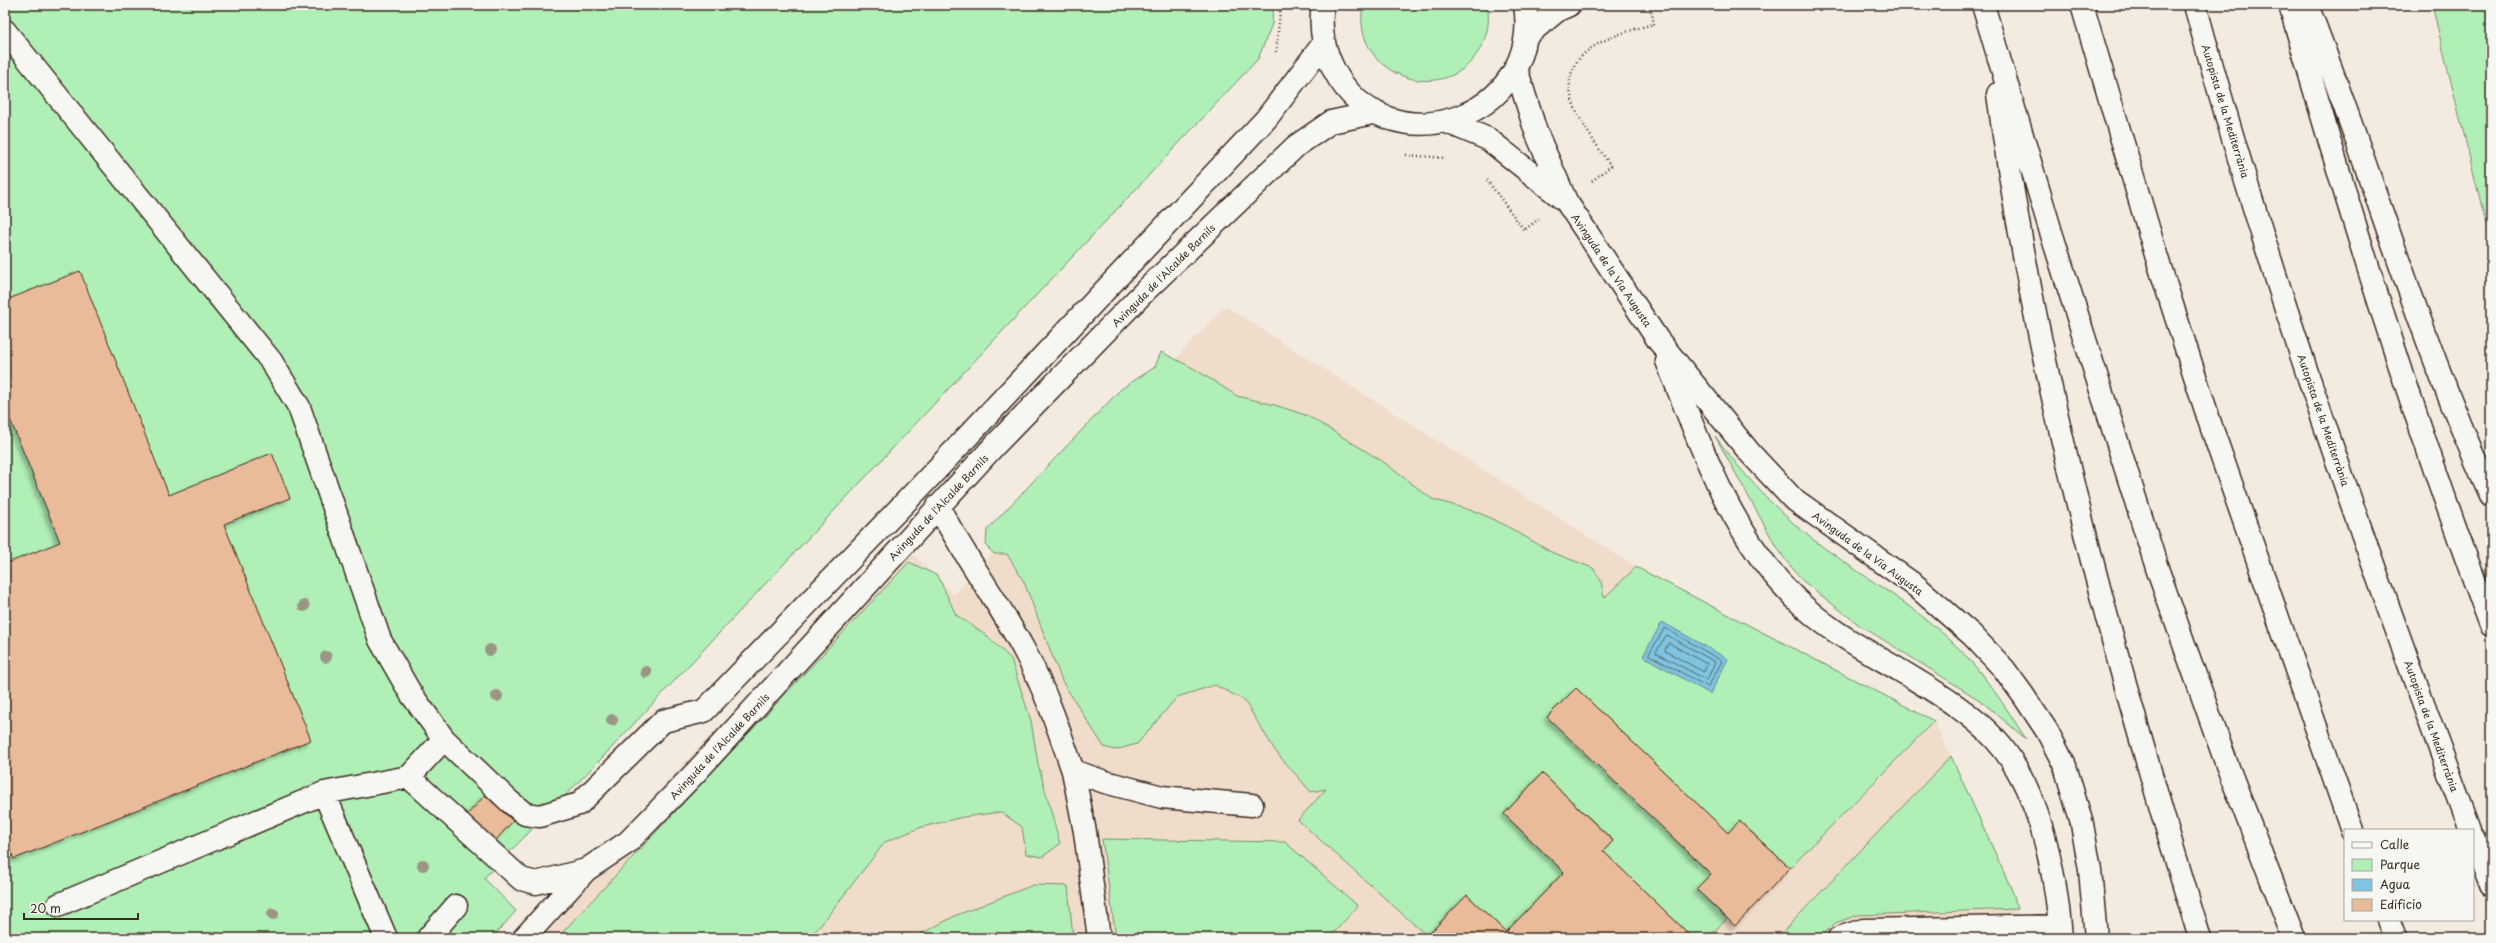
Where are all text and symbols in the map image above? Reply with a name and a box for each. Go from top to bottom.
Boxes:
street label: Autopista de la Mediterrània [2199,42,2253,180]
street label: Avinguda de la Via Augusta [1568,210,1656,330]
street label: Avinguda de l'Alcalde Barnils [1108,220,1218,330]
street label: Autopista de la Mediterrània [2294,352,2354,488]
street label: Avinguda de l'Alcalde Barnils [885,450,992,563]
street label: Avinguda de la Via Augusta [1809,508,1927,599]
street label: Autopista de la Mediterrània [2401,658,2463,794]
street label: Avinguda de l'Alcalde Barnils [666,689,773,802]
legend [2344,829,2474,921]
text: Calle [2380,835,2410,853]
text: Parque [2380,855,2420,873]
text: Agua [2380,875,2411,893]
scale bar [24,895,138,921]
text: Edificio [2380,895,2422,913]
text: 20 m [30,899,61,917]

